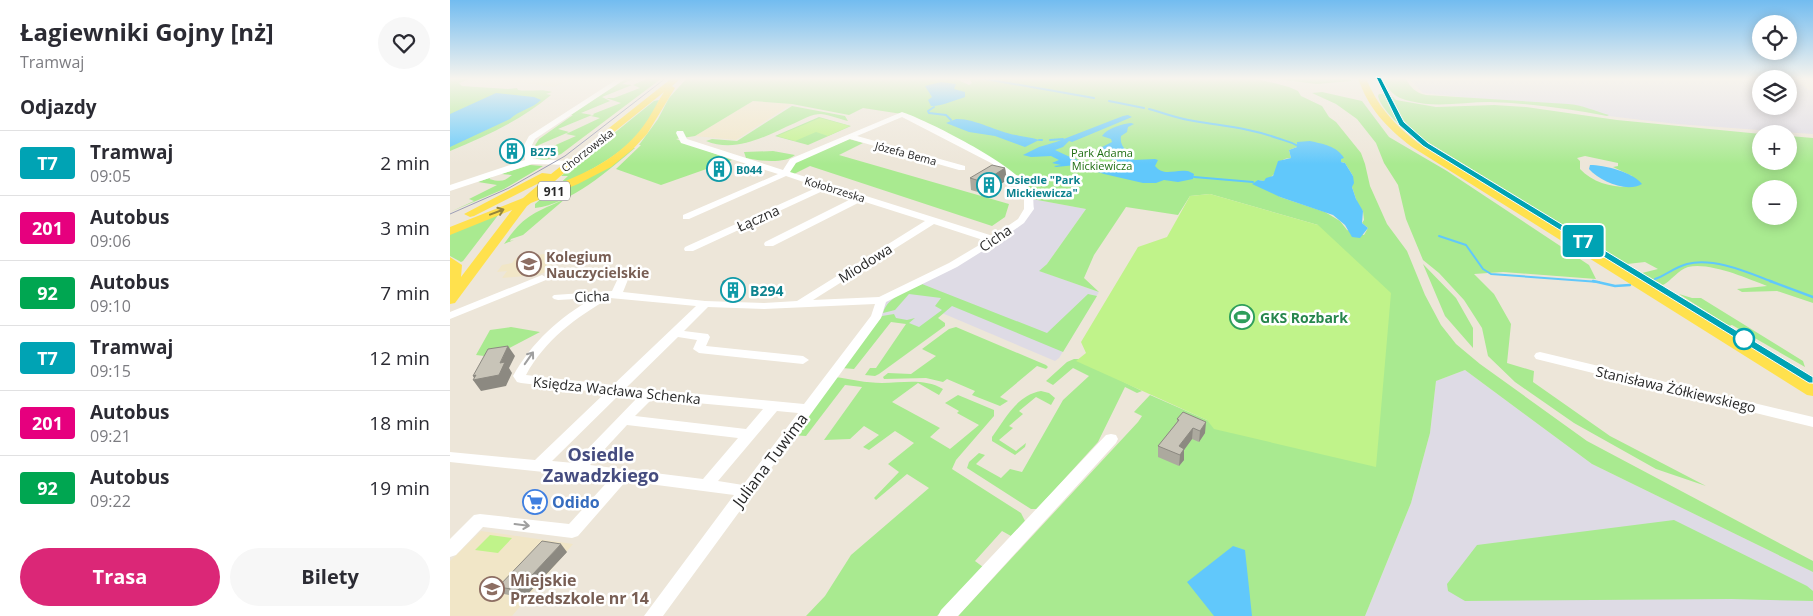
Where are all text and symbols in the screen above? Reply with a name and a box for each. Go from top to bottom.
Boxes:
text: Łagiewniki Gojny [nż] [20,15,274,48]
map controls [1752,15,1797,225]
button: locate [1752,15,1797,60]
button: heart [378,17,430,69]
text: Tramwaj [20,51,84,73]
button: layers [1752,70,1797,115]
text: Odjazdy [20,94,97,120]
street label: Chorzowska [558,125,616,175]
button: + [1752,125,1797,170]
street label: Józefa Bema [873,137,938,168]
building icon: B275 [499,138,525,164]
text: Tramwaj [90,139,173,165]
place label: B275 [530,144,556,159]
park label: Park Adama Mickiewicza [1071,145,1133,173]
text: 2 min [380,150,430,176]
text: T7 [37,151,58,175]
building icon: B044 [706,156,732,182]
place label: B044 [736,162,763,177]
text: 09:05 [90,165,131,187]
building icon: Osiedle "Park Mickiewicza" [976,172,1002,198]
place label: Osiedle "Park Mickiewicza" [1006,172,1080,200]
street label: Kołobrzeska [803,173,867,205]
button: − [1752,180,1797,225]
road number: 911 [538,182,570,200]
street label: Łączna [734,200,782,236]
text: Autobus [90,204,170,230]
one-way arrow [490,207,505,216]
text: 3 min [380,215,430,241]
text: 201 [32,216,63,240]
street label: Cicha [975,220,1015,256]
line badge: T7 [1560,225,1606,257]
text: T7 [1573,229,1593,253]
text: 09:06 [90,230,131,252]
street label: Miodowa [834,239,896,287]
place label: Kolegium Nauczycielskie [546,247,649,282]
school or university icon: Kolegium Nauczycielskie [516,251,542,277]
text: Autobus [90,269,170,295]
building icon: B294 [720,277,746,303]
text: 7 min [380,280,430,306]
text: 92 [37,281,58,305]
place label: B294 [750,281,783,300]
street label: Cicha [574,286,610,306]
text: 09:10 [90,295,131,317]
sports icon: GKS Rozbark [1229,304,1255,330]
place label: GKS Rozbark [1260,308,1348,327]
unlabelled marker [1733,328,1755,350]
text: Tramwaj [90,334,173,360]
text: 12 min [369,345,430,371]
text: T7 [37,346,58,370]
one-way arrow [524,351,534,365]
text: 09:15 [90,360,131,382]
street label: Stanisława Żółkiewskiego [1594,361,1758,417]
street label: Księdza Wacława Schenka [532,372,702,408]
text: Autobus [90,399,170,425]
street label: Juliana Tuwima [726,408,813,513]
text: 18 min [369,410,430,436]
text: 201 [32,411,63,435]
text: 09:21 [90,425,131,447]
district label: Osiedle Zawadzkiego [543,442,659,487]
text: Autobus [90,464,170,490]
text: 19 min [369,475,430,501]
text: 92 [37,476,58,500]
supermarket icon: Odido [522,489,548,515]
text: 09:22 [90,490,131,512]
place label: Odido [552,491,600,513]
one-way arrow [514,520,530,530]
button: Trasa [20,548,220,606]
button: Bilety [230,548,430,606]
place label: Miejskie Przedszkole nr 14 [510,569,649,609]
school or university icon: Miejskie Przedszkole nr 14 [479,576,505,602]

